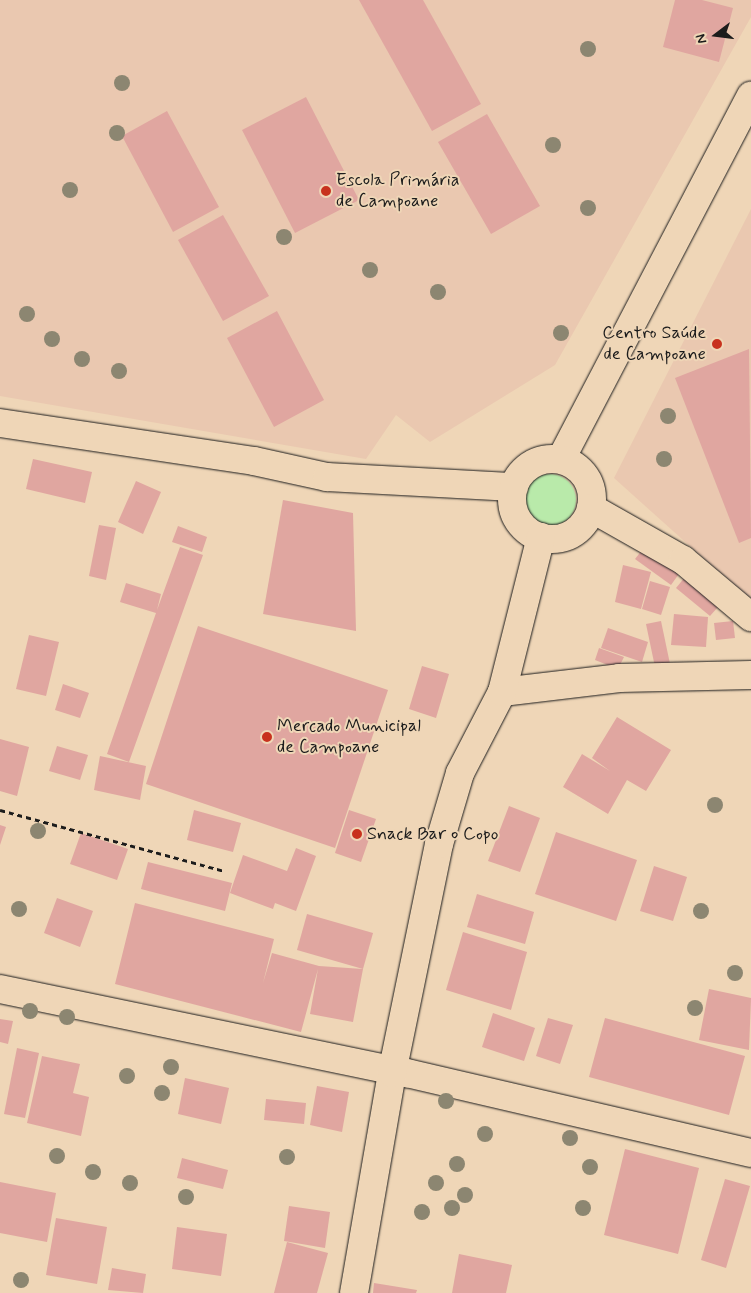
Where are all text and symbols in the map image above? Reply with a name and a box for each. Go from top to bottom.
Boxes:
north arrow [691,10,741,60]
text: N [692,32,711,46]
place label: Escola Primária de Campoane [336,170,460,212]
marker: Escola Primária de Campoane [320,185,332,197]
place label: Centro Saúde de Campoane [602,323,706,366]
marker: Centro Saúde de Campoane [710,337,724,351]
place label: Mercado Municipal de Campoane [277,716,416,759]
marker: Mercado Municipal de Campoane [261,731,273,743]
place label: Snack Bar o Copo [367,823,499,845]
marker: Snack Bar o Copo [351,828,363,840]

